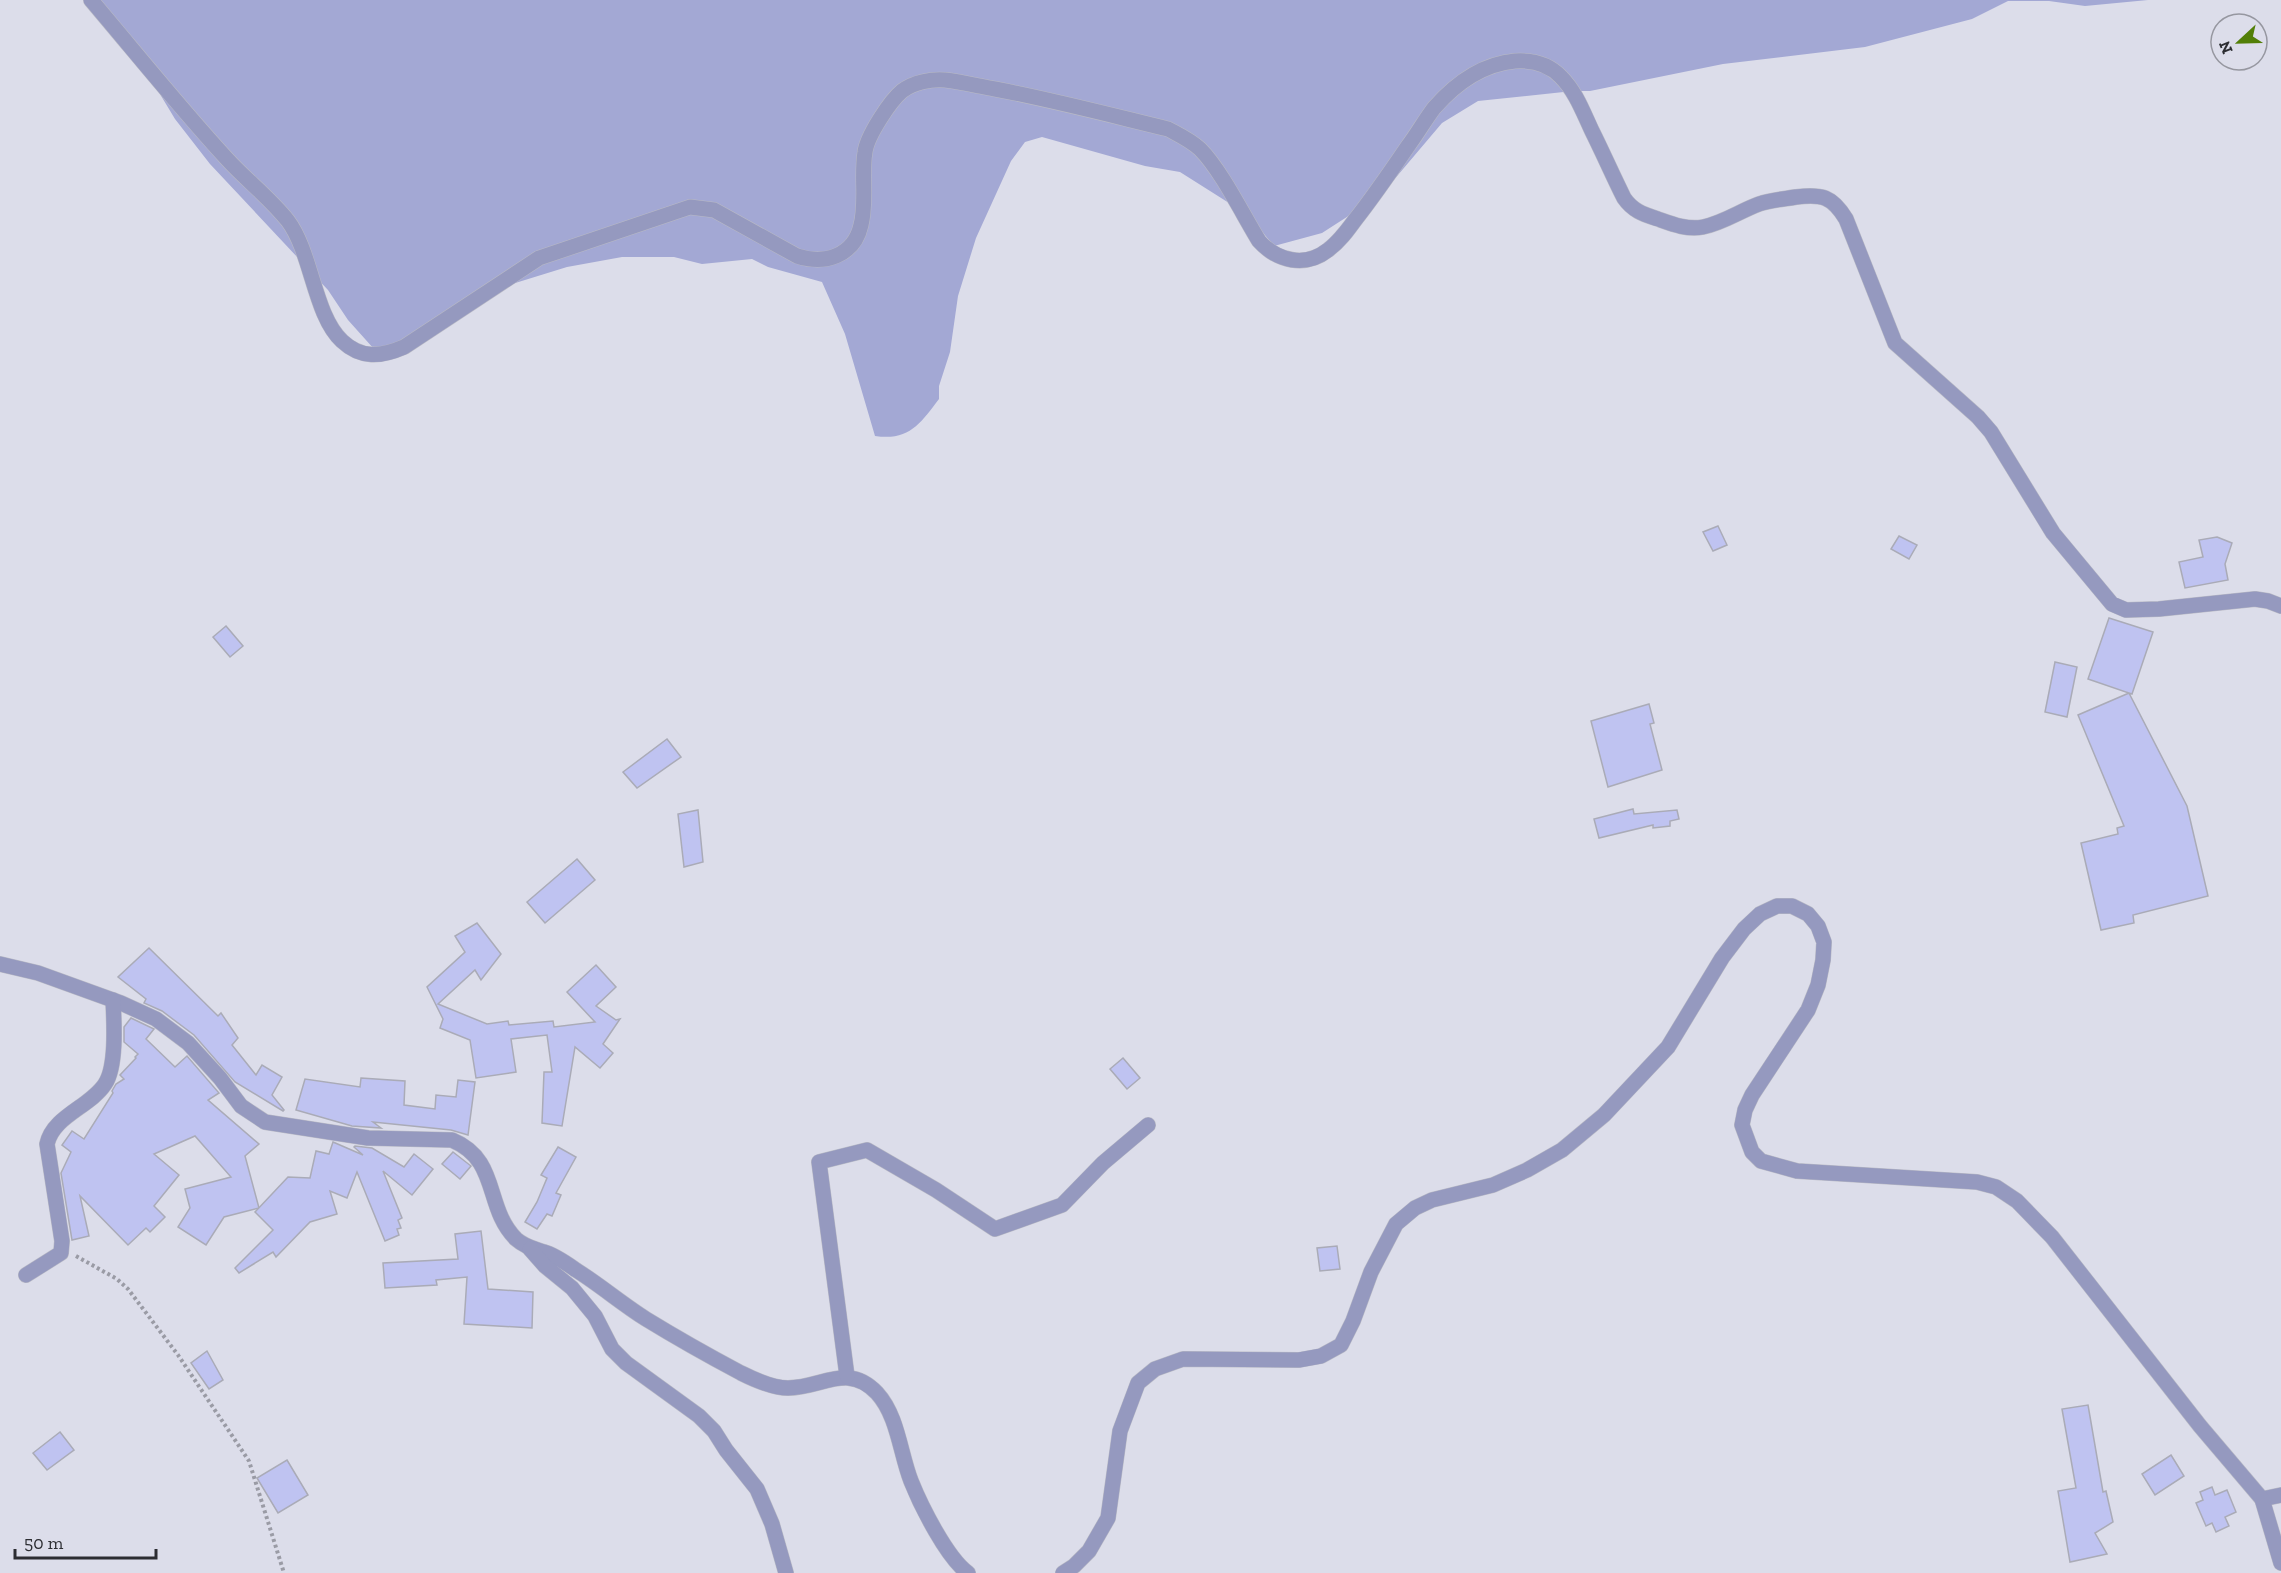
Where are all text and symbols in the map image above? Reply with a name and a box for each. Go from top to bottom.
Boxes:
north arrow [2209,12,2269,72]
text: N [2214,38,2237,57]
scale bar [15,1522,156,1560]
text: 50 m [24,1532,64,1554]

